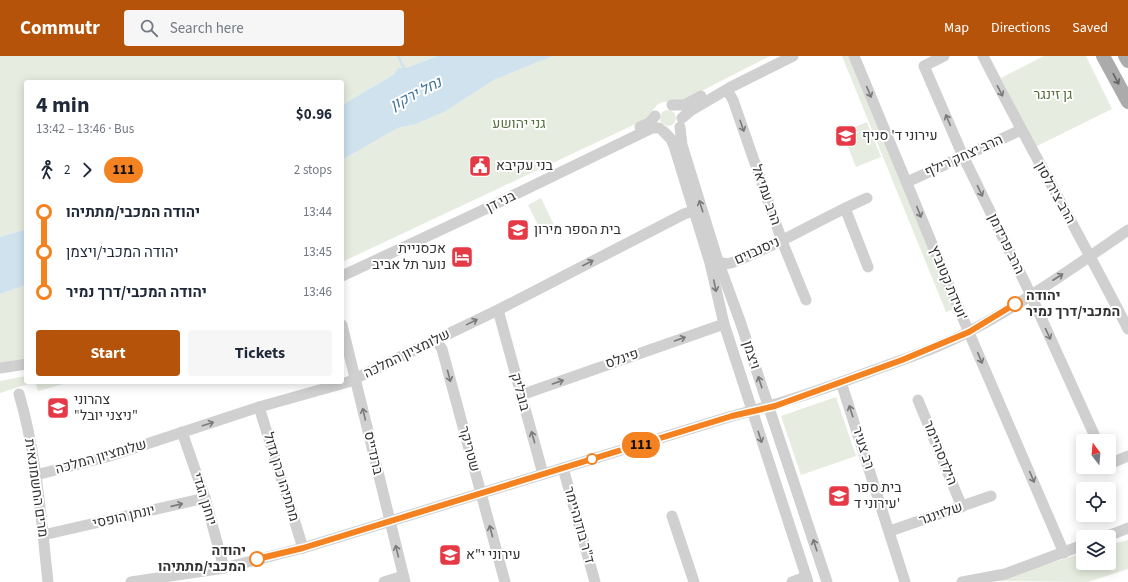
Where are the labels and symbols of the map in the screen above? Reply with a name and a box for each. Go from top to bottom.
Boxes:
water label: נחל ירקון [387,71,447,116]
one-way arrow [1113,73,1120,85]
one-way arrow [997,84,1005,96]
park label: גן זינגר [1034,85,1072,105]
one-way arrow [866,86,874,98]
park label: גני יהושע [492,114,546,134]
one-way arrow [943,115,951,127]
one-way arrow [739,119,746,132]
school or university icon: עירוני ד' סניף [833,123,859,149]
place label: עירוני ד' סניף [862,126,938,146]
street label: הרב יצחק רילף [922,130,1006,182]
public building icon: בני עקיבא [467,153,493,179]
place label: בני עקיבא [496,156,553,176]
street label: הרב צירלסון [1030,158,1080,228]
street label: הרב עמיאל [746,162,786,228]
one-way arrow [977,185,984,197]
street label: בני דן [483,186,520,218]
one-way arrow [697,199,704,212]
one-way arrow [916,206,923,218]
street label: הרב פרידמן [983,210,1029,278]
school or university icon: בית הספר מירון [505,217,531,243]
place label: בית הספר מירון [534,220,621,240]
street label: ניסנבוים [731,232,783,270]
place label: אכסניית נוער תל אביב [372,239,446,275]
street label: ועידת קטוביץ' [924,242,972,324]
hotel icon: אכסניית נוער תל אביב [449,244,475,270]
one-way arrow [581,259,593,267]
one-way arrow [1052,273,1063,281]
one-way arrow [712,279,720,292]
place label: יהודה המכבי/דרך נמיר [1026,286,1120,322]
marker: יהודה המכבי/דרך נמיר [1007,296,1023,312]
one-way arrow [466,318,478,325]
street label: שלומציון המלכה [360,324,454,384]
one-way arrow [1045,327,1052,339]
one-way arrow [674,334,686,342]
street label: ויצמן [737,338,765,372]
street label: פינלס [603,344,641,374]
one-way arrow [977,351,984,363]
one-way arrow [446,369,454,382]
street label: בובליק [505,371,535,414]
one-way arrow [756,376,763,389]
one-way arrow [551,378,564,385]
place label: צהרוני "ניצני יובל" [74,390,138,426]
school or university icon: צהרוני "ניצני יובל" [45,395,71,421]
one-way arrow [847,405,854,418]
one-way arrow [359,408,367,421]
street label: הילדסהיימר [918,418,962,488]
one-way arrow [201,420,214,427]
street label: שטריקר [453,424,485,474]
street label: רב צעיר [847,424,879,472]
street label: ברנדייס [358,429,388,477]
street label: מתתיהו כהן גדול [258,430,304,524]
one-way arrow [529,431,536,444]
one-way arrow [757,431,764,444]
line badge: 111 [618,432,664,458]
street label: שלומציון המלכה [53,434,149,480]
north arrow [1076,434,1116,474]
street label: מרים החשמונאית [19,437,53,539]
unlabelled marker [586,453,598,465]
street label: יוחנן הגדי [187,470,221,528]
one-way arrow [1028,471,1036,483]
place label: בית ספר עירוני ד' [854,478,902,514]
school or university icon: בית ספר עירוני ד' [826,483,852,509]
street label: ד"ר בודנהיימר [558,484,600,566]
street label: שלזינגר [917,497,965,531]
street label: יונתן הופסי [91,500,157,534]
one-way arrow [170,500,183,508]
one-way arrow [487,525,494,538]
one-way arrow [810,539,818,551]
place label: יהודה המכבי/מתתיהו [158,541,246,577]
school or university icon: עירוני י"א [437,542,463,568]
one-way arrow [392,545,400,558]
place label: עירוני י"א [466,545,521,565]
marker: יהודה המכבי/מתתיהו [249,551,265,567]

